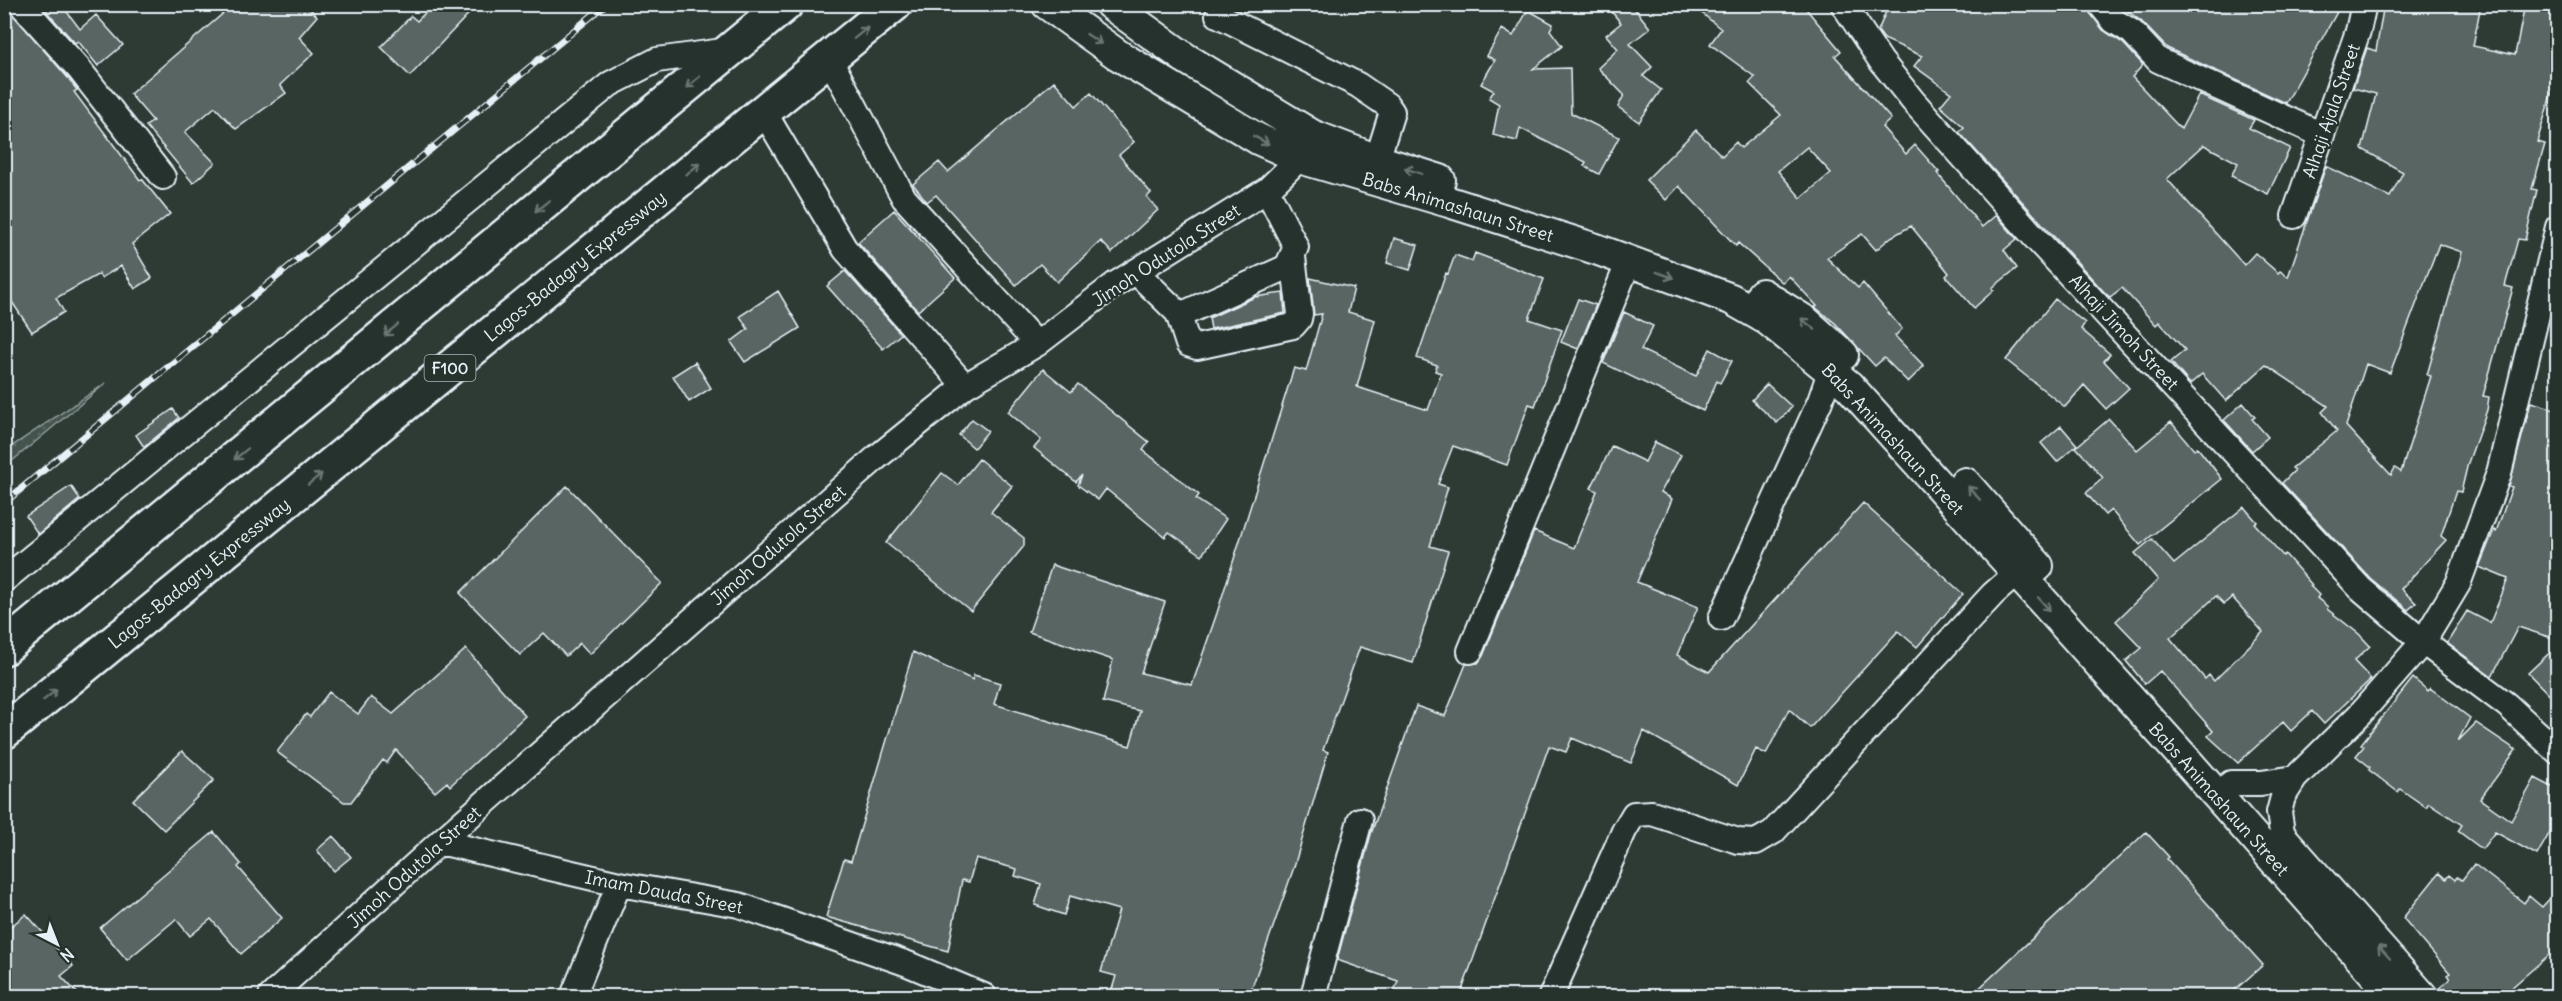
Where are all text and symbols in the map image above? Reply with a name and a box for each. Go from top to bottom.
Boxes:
one-way arrow [852,26,868,39]
one-way arrow [1086,33,1102,45]
street label: Alhaji Ajala Street [2297,41,2365,181]
one-way arrow [685,76,701,89]
one-way arrow [1252,134,1269,146]
one-way arrow [685,163,701,176]
one-way arrow [1404,165,1423,176]
street label: Babs Animashaun Street [1360,167,1556,247]
street label: Lagos-Badagry Expressway [479,185,671,347]
one-way arrow [535,199,550,213]
street label: Jimoh Odutola Street [1088,199,1244,311]
street label: Alhaji Jimoh Street [2064,269,2184,395]
one-way arrow [1655,270,1673,281]
one-way arrow [1800,318,1816,331]
one-way arrow [384,323,400,336]
road number: F100 [424,355,476,381]
street label: Babs Animashaun Street [1817,359,1969,519]
one-way arrow [233,447,249,460]
one-way arrow [306,472,322,485]
street label: Jimoh Odutola Street [706,480,850,610]
one-way arrow [1967,486,1981,501]
street label: Lagos-Badagry Expressway [103,492,295,654]
one-way arrow [2037,596,2051,611]
one-way arrow [42,688,57,702]
street label: Babs Animashaun Street [2144,718,2294,880]
street label: Jimoh Odutola Street [342,801,486,933]
street label: Imam Dauda Street [583,865,745,919]
north arrow [27,914,87,974]
text: N [56,944,78,966]
one-way arrow [2377,944,2391,959]

